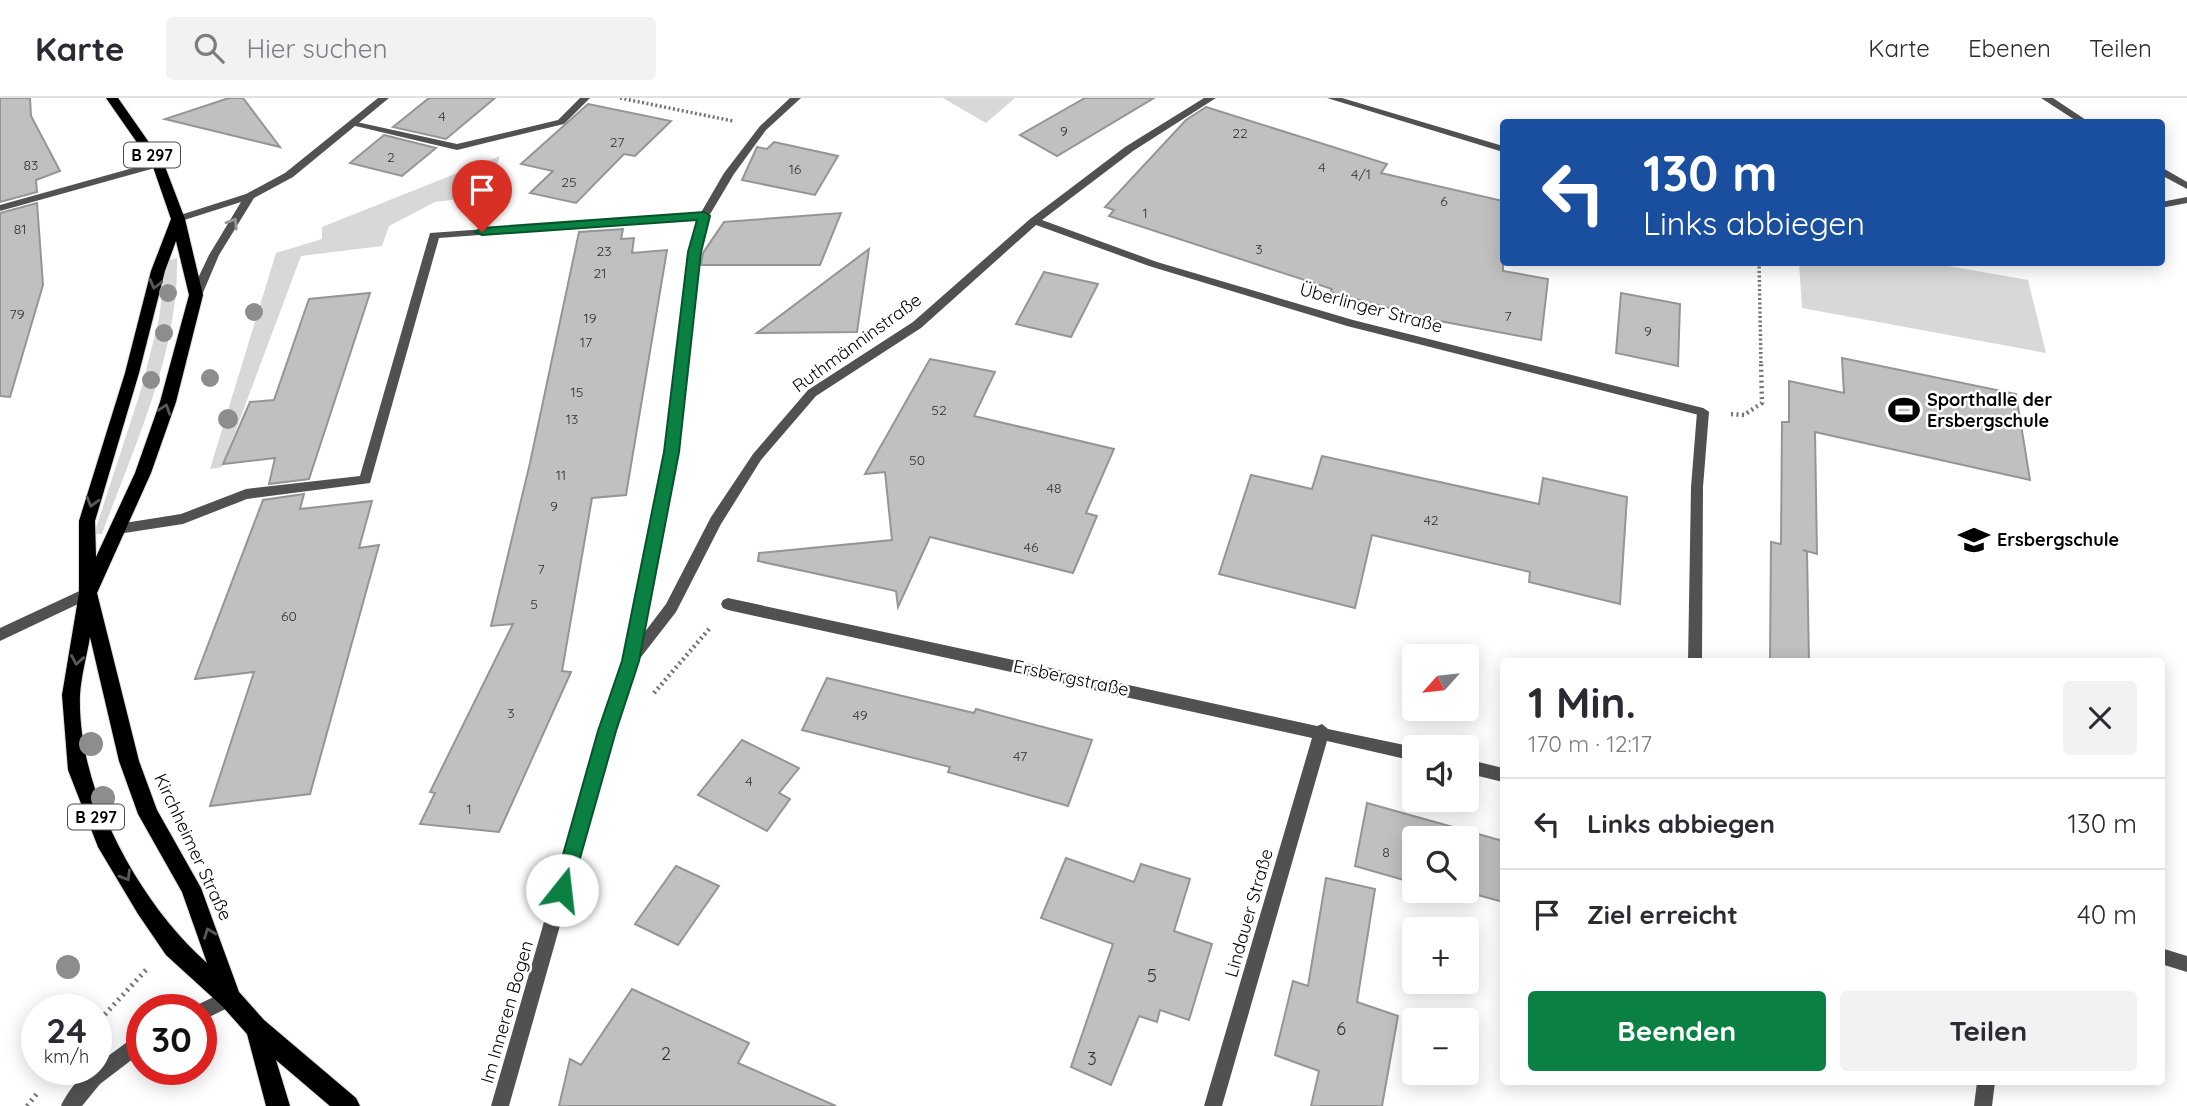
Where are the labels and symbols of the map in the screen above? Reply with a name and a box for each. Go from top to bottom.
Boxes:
house number: 4 [438,107,446,125]
house number: 9 [1060,122,1068,140]
house number: 22 [1232,124,1248,142]
house number: 27 [610,133,624,151]
road number: B 297 [124,142,180,167]
house number: 2 [387,148,395,166]
house number: 83 [24,156,38,174]
house number: 4 [1318,158,1326,176]
pin [452,160,512,232]
house number: 16 [789,160,802,178]
house number: 4/1 [1351,165,1371,183]
house number: 25 [561,173,577,191]
house number: 6 [1440,192,1448,210]
house number: 1 [1142,204,1148,222]
one-way arrow [225,218,238,231]
house number: 81 [14,220,26,238]
house number: 3 [1255,240,1263,258]
house number: 23 [596,242,612,260]
house number: 21 [594,264,606,282]
one-way arrow [149,277,163,289]
street label: Überlinger Straße [1297,277,1445,338]
street label: Ruthmänninstraße [788,288,926,397]
house number: 79 [10,305,25,323]
house number: 7 [1504,307,1512,325]
house number: 19 [584,309,597,327]
house number: 9 [1644,322,1652,340]
house number: 17 [580,333,592,351]
house number: 15 [571,383,583,401]
place label: Sporthalle der Ersbergschule [1927,388,2052,432]
sports icon: Sporthalle der Ersbergschule [1887,393,1921,427]
house number: 52 [931,401,947,419]
one-way arrow [157,403,172,415]
house number: 13 [566,410,578,428]
house number: 50 [909,451,925,469]
house number: 11 [556,466,566,484]
house number: 48 [1047,479,1061,497]
one-way arrow [86,496,101,508]
house number: 9 [550,497,558,515]
house number: 42 [1423,511,1439,529]
school or university icon: Ersbergschule [1957,523,1991,557]
place label: Ersbergschule [1997,528,2119,551]
house number: 46 [1024,538,1039,556]
house number: 7 [537,560,545,578]
house number: 5 [530,595,538,613]
house number: 60 [281,607,297,625]
north arrow [1402,644,1479,721]
one-way arrow [70,654,85,666]
street label: Ersbergstraße [1011,654,1131,701]
house number: 3 [507,704,515,722]
house number: 49 [853,706,868,724]
house number: 47 [1013,747,1027,765]
street label: Kirchheimer Straße [149,770,238,924]
house number: 4 [745,772,753,790]
house number: 1 [466,800,472,818]
road number: B 297 [68,804,124,830]
house number: 8 [1382,843,1390,861]
street label: Lindauer Straße [1219,846,1278,980]
position arrow [525,853,599,927]
one-way arrow [118,869,131,882]
one-way arrow [203,928,217,940]
street label: Im Inneren Bogen [475,938,538,1086]
house number: 5 [1147,964,1157,987]
speed limit sign: 30 [126,994,217,1085]
house number: 6 [1336,1017,1346,1040]
house number: 2 [661,1042,671,1065]
house number: 3 [1087,1047,1097,1070]

